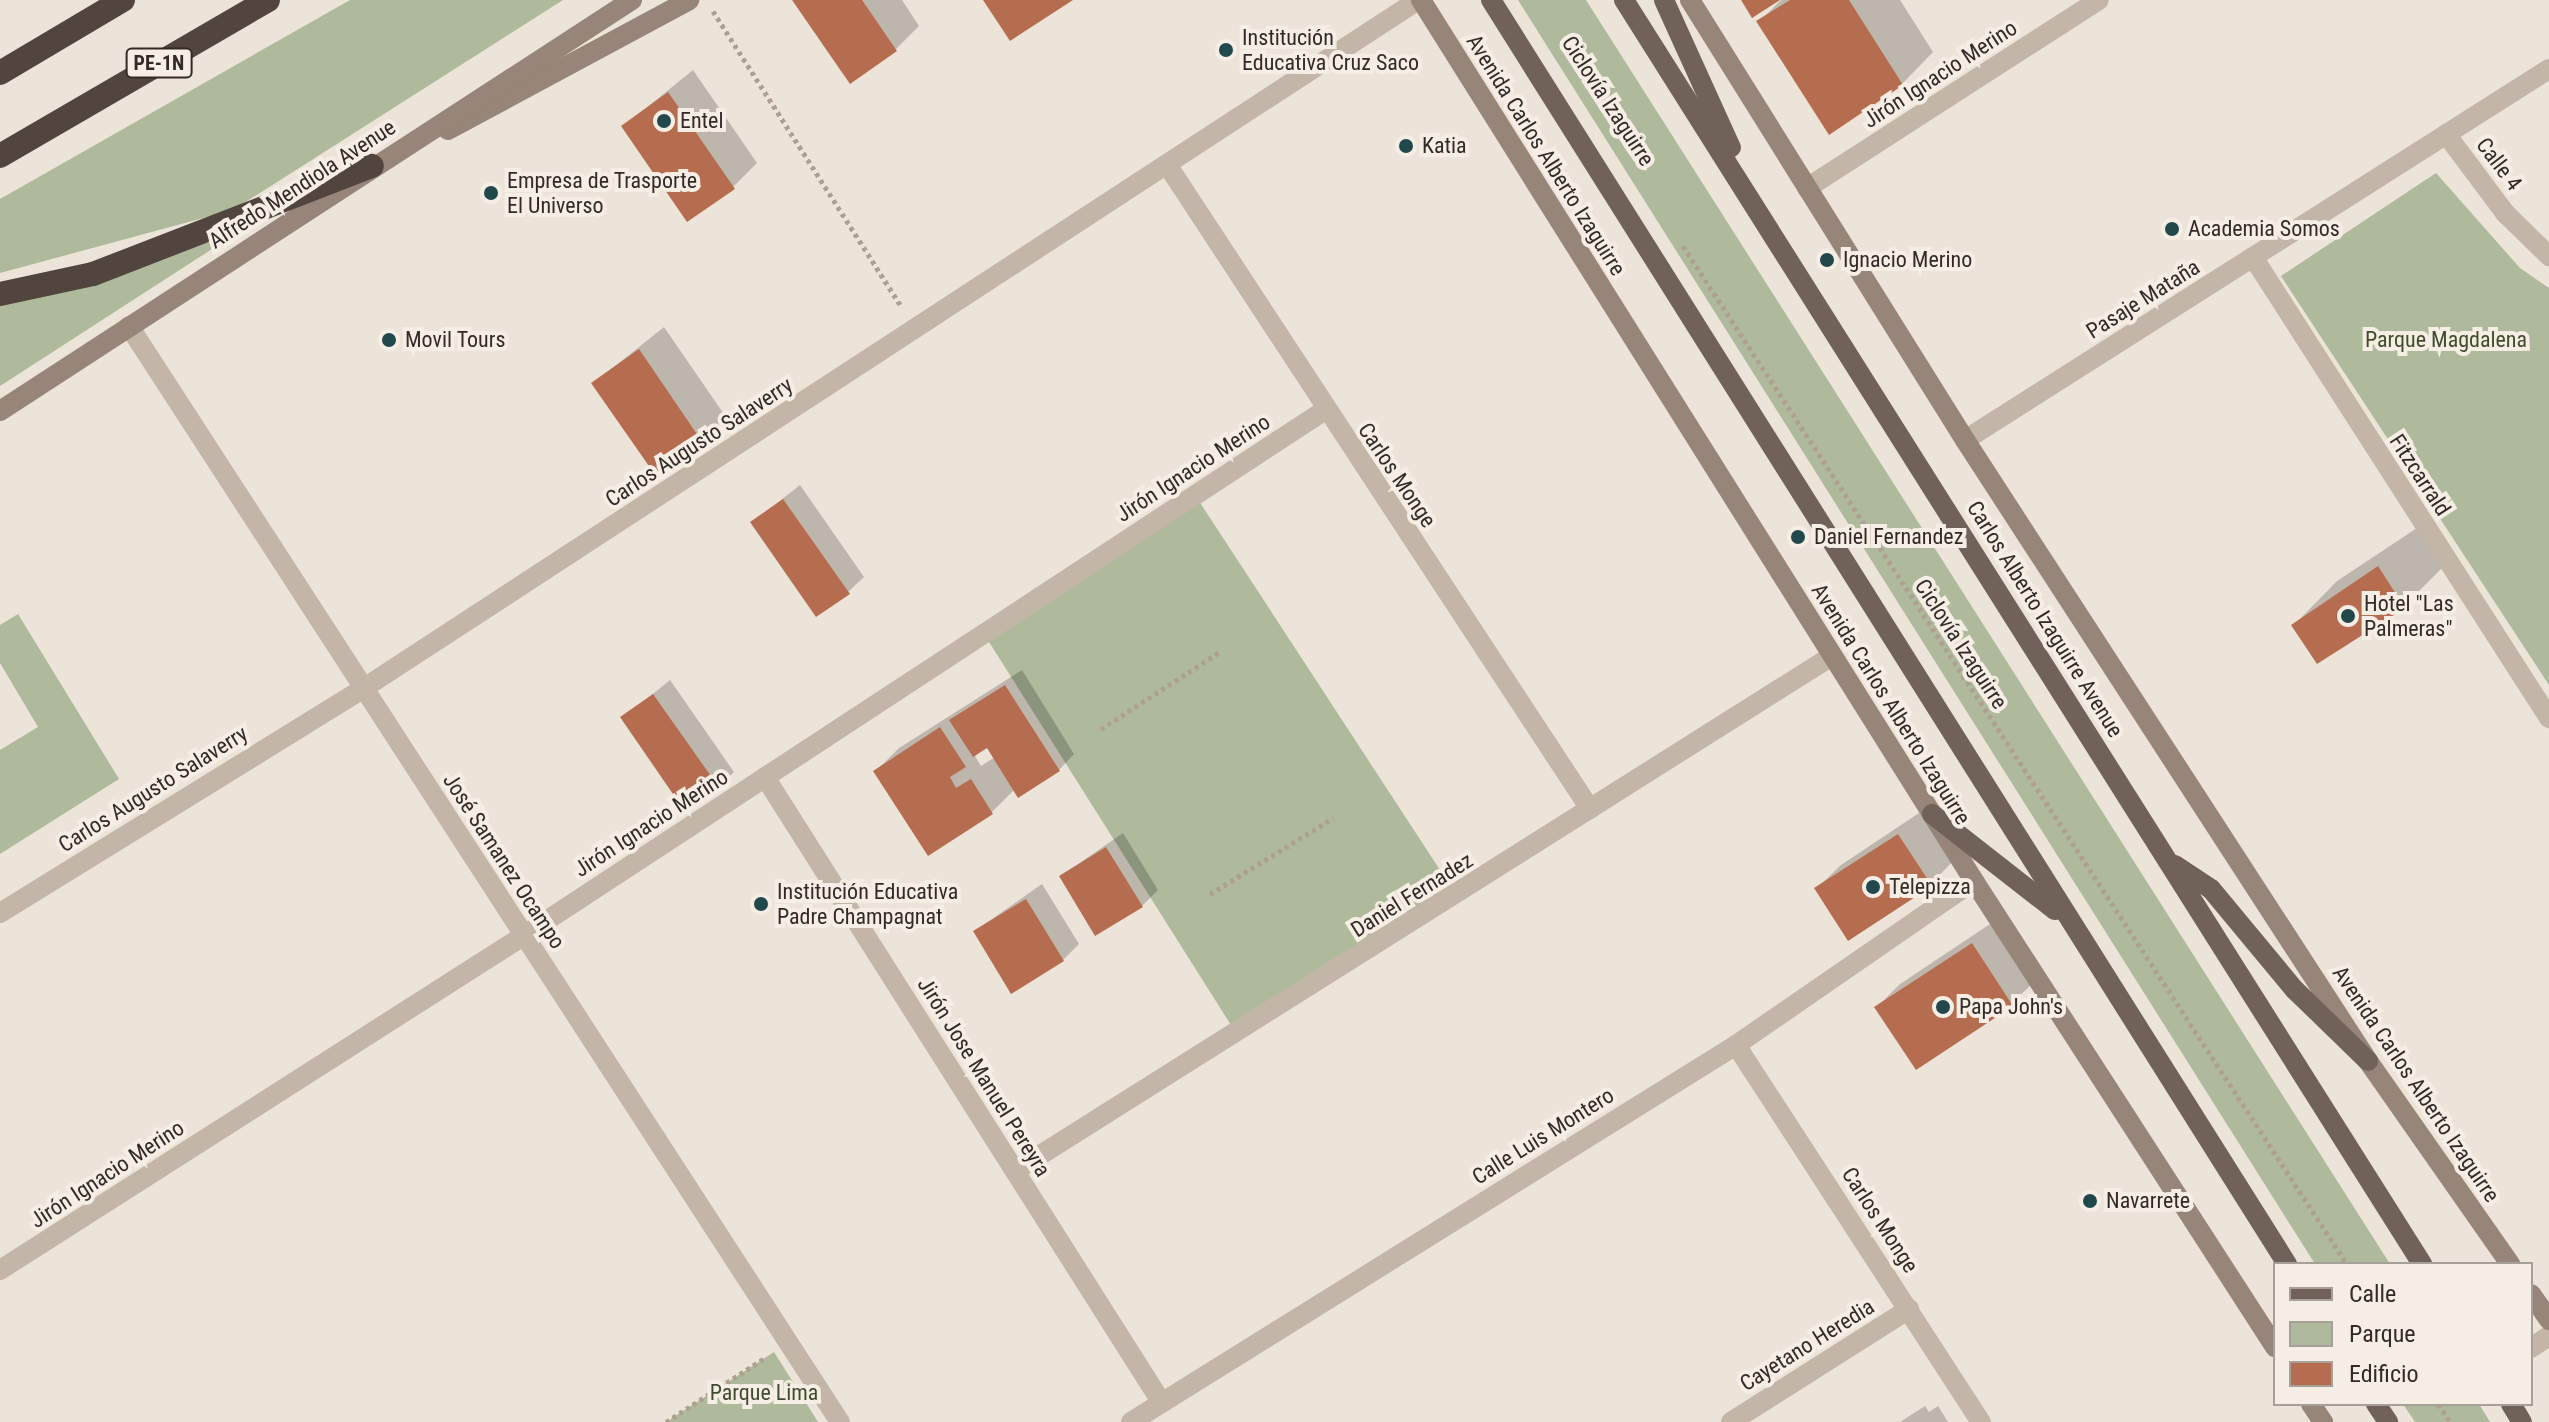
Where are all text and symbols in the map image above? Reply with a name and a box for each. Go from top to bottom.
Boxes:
street label: Jirón Ignacio Merino [1858,14,2022,134]
place label: Institución Educativa Cruz Saco [1242,24,1419,76]
street label: Avenida Carlos Alberto Izaguirre [1461,30,1631,280]
street label: Ciclovía Izaguirre [1556,31,1660,171]
marker: Institución Educativa Cruz Saco [1217,41,1235,59]
road number: PE-1N [125,47,193,79]
place label: Entel [680,108,723,134]
marker: Entel [655,112,673,130]
street label: Alfredo Mendiola Avenue [204,114,400,254]
street label: Calle 4 [2471,132,2527,196]
place label: Katia [1422,133,1467,159]
marker: Katia [1397,137,1415,155]
place label: Empresa de Trasporte El Universo [507,167,698,218]
marker: Empresa de Trasporte El Universo [482,184,500,202]
place label: Academia Somos [2188,216,2340,242]
marker: Academia Somos [2163,220,2181,238]
place label: Ignacio Merino [1843,247,1972,273]
marker: Ignacio Merino [1818,251,1836,269]
street label: Pasaje Mataña [2081,254,2205,344]
place label: Movil Tours [405,327,506,353]
park label: Parque Magdalena [2365,327,2527,353]
marker: Movil Tours [380,331,398,349]
street label: Carlos Augusto Salaverry [601,372,797,512]
street label: Jirón Ignacio Merino [1111,408,1275,528]
street label: Carlos Monge [1352,418,1442,532]
street label: Fitzcarrald [2384,429,2456,521]
street label: Carlos Alberto Izaguirre Avenue [1961,496,2129,742]
place label: Daniel Fernandez [1814,524,1963,550]
marker: Daniel Fernandez [1789,528,1807,546]
street label: Ciclovía Izaguirre [1909,574,2013,714]
street label: Avenida Carlos Alberto Izaguirre [1806,579,1976,829]
place label: Hotel "Las Palmeras" [2364,590,2454,642]
marker: Hotel "Las Palmeras" [2339,607,2357,625]
street label: Carlos Augusto Salaverry [54,720,252,858]
street label: Jirón Ignacio Merino [569,763,733,883]
street label: José Samanez Ocampo [437,768,571,954]
street label: Daniel Fernadez [1346,847,1478,943]
place label: Telepizza [1889,874,1971,900]
place label: Institución Educativa Padre Champagnat [777,878,958,930]
marker: Telepizza [1864,878,1882,896]
marker: Institución Educativa Padre Champagnat [752,895,770,913]
street label: Avenida Carlos Alberto Izaguirre [2327,961,2505,1207]
street label: Jirón Jose Manuel Pereyra [912,973,1056,1181]
place label: Papa John's [1959,994,2063,1020]
marker: Papa John's [1934,998,1952,1016]
street label: Calle Luis Montero [1467,1082,1619,1190]
street label: Jirón Ignacio Merino [25,1114,189,1234]
street label: Carlos Monge [1836,1162,1924,1278]
place label: Navarrete [2106,1188,2190,1214]
marker: Navarrete [2081,1192,2099,1210]
legend [2273,1262,2533,1406]
text: Calle [2349,1280,2396,1308]
street label: Cayetano Heredia [1735,1293,1879,1397]
text: Parque [2349,1320,2416,1348]
text: Edificio [2349,1360,2419,1388]
park label: Parque Lima [710,1380,818,1406]

